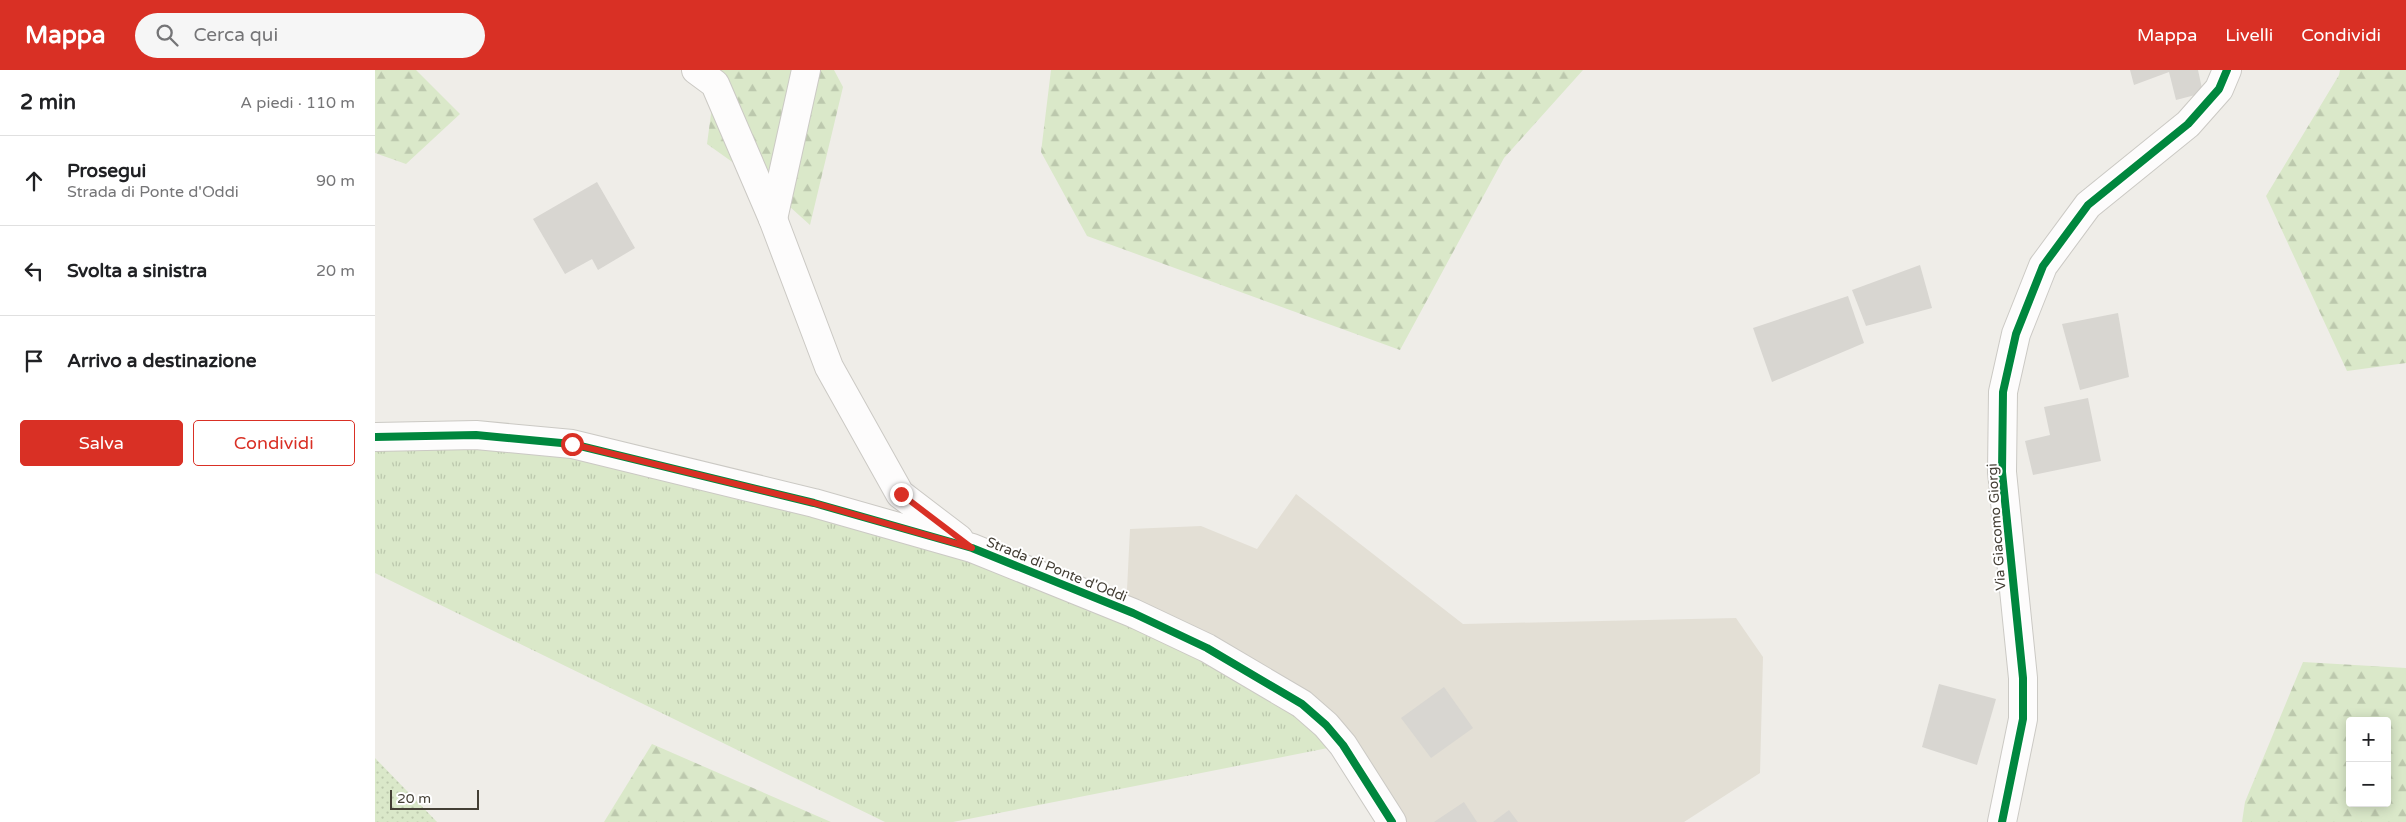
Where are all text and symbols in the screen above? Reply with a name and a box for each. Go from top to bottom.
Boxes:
search box [135,13,485,58]
text: Mappa [25,21,105,50]
icon: search [153,21,181,49]
text: Cerca qui [193,24,278,46]
text: Mappa [2137,24,2197,46]
text: Livelli [2225,24,2273,46]
text: Condividi [2301,24,2381,46]
text: 2 min [20,90,76,115]
text: A piedi · 110 m [240,93,355,113]
text: Prosegui [67,160,146,182]
icon: ahead [20,167,48,195]
text: 90 m [316,171,355,191]
text: Strada di Ponte d'Oddi [67,182,239,202]
icon: left [20,257,48,285]
text: Svolta a sinistra [67,260,207,282]
text: 20 m [316,261,355,281]
icon: arrive [20,347,48,375]
text: Arrivo a destinazione [67,350,257,372]
button: Salva [20,420,183,466]
button: Condividi [193,420,355,466]
route start [561,433,584,456]
street label: Via Giacomo Giorgi [1984,463,2009,591]
route end [890,483,913,506]
street label: Strada di Ponte d'Oddi [984,533,1130,605]
map controls [2346,717,2391,807]
button: + [2346,717,2391,762]
button: − [2346,762,2391,807]
scale bar [390,787,479,810]
text: 20 m [397,790,431,807]

